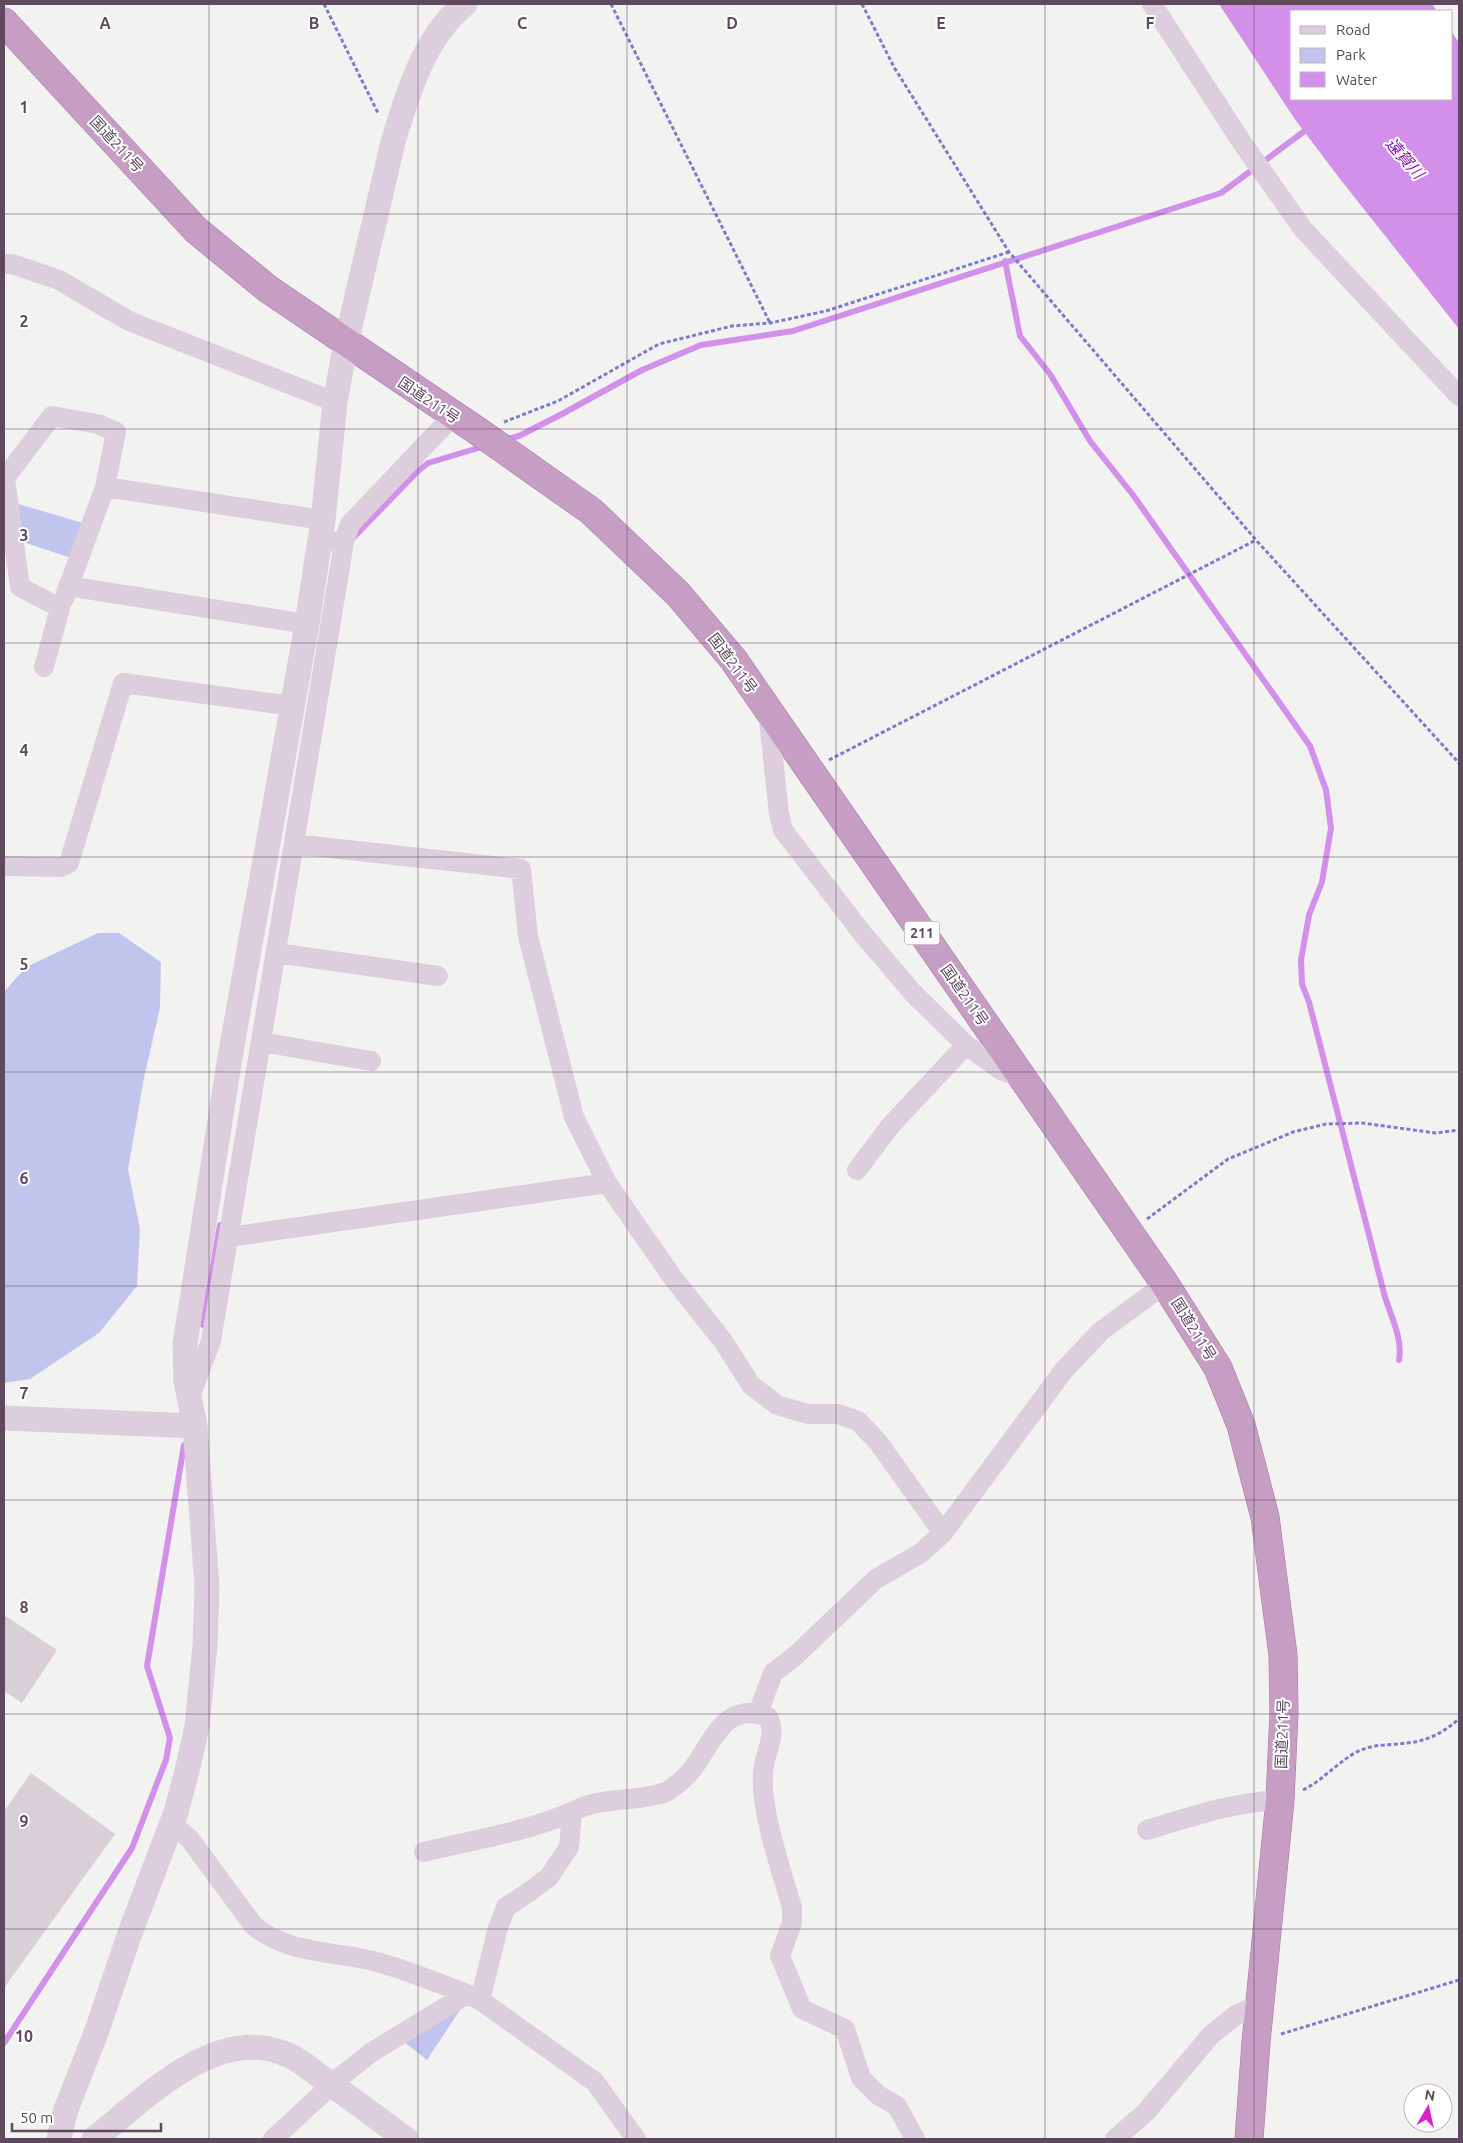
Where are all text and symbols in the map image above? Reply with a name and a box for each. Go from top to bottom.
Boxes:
legend [1290,10,1453,100]
text: A [99,14,111,32]
text: B [309,14,319,32]
text: C [517,14,527,32]
text: D [726,14,738,32]
text: E [936,14,946,32]
text: F [1146,14,1155,32]
text: Road [1336,21,1371,38]
text: Park [1336,46,1366,63]
text: Water [1336,71,1377,88]
text: 1 [19,98,29,116]
street label: 国道211号 [87,112,147,176]
water label: 遠賀川 [1382,134,1429,184]
text: 2 [19,312,29,330]
street label: 国道211号 [395,373,463,427]
text: 3 [19,526,29,544]
street label: 国道211号 [705,630,761,696]
text: 4 [19,741,29,759]
road number: 211 [904,921,940,944]
text: 5 [19,955,29,973]
street label: 国道211号 [938,961,992,1029]
text: 6 [19,1169,29,1187]
street label: 国道211号 [1168,1295,1220,1363]
text: 7 [19,1384,29,1402]
text: 8 [19,1598,29,1616]
street label: 国道211号 [1272,1699,1292,1769]
text: 9 [19,1812,29,1830]
text: 10 [15,2027,33,2045]
north arrow [1403,2083,1453,2133]
text: N [1424,2086,1436,2104]
scale bar [12,2100,161,2132]
text: 50 m [20,2109,53,2126]

